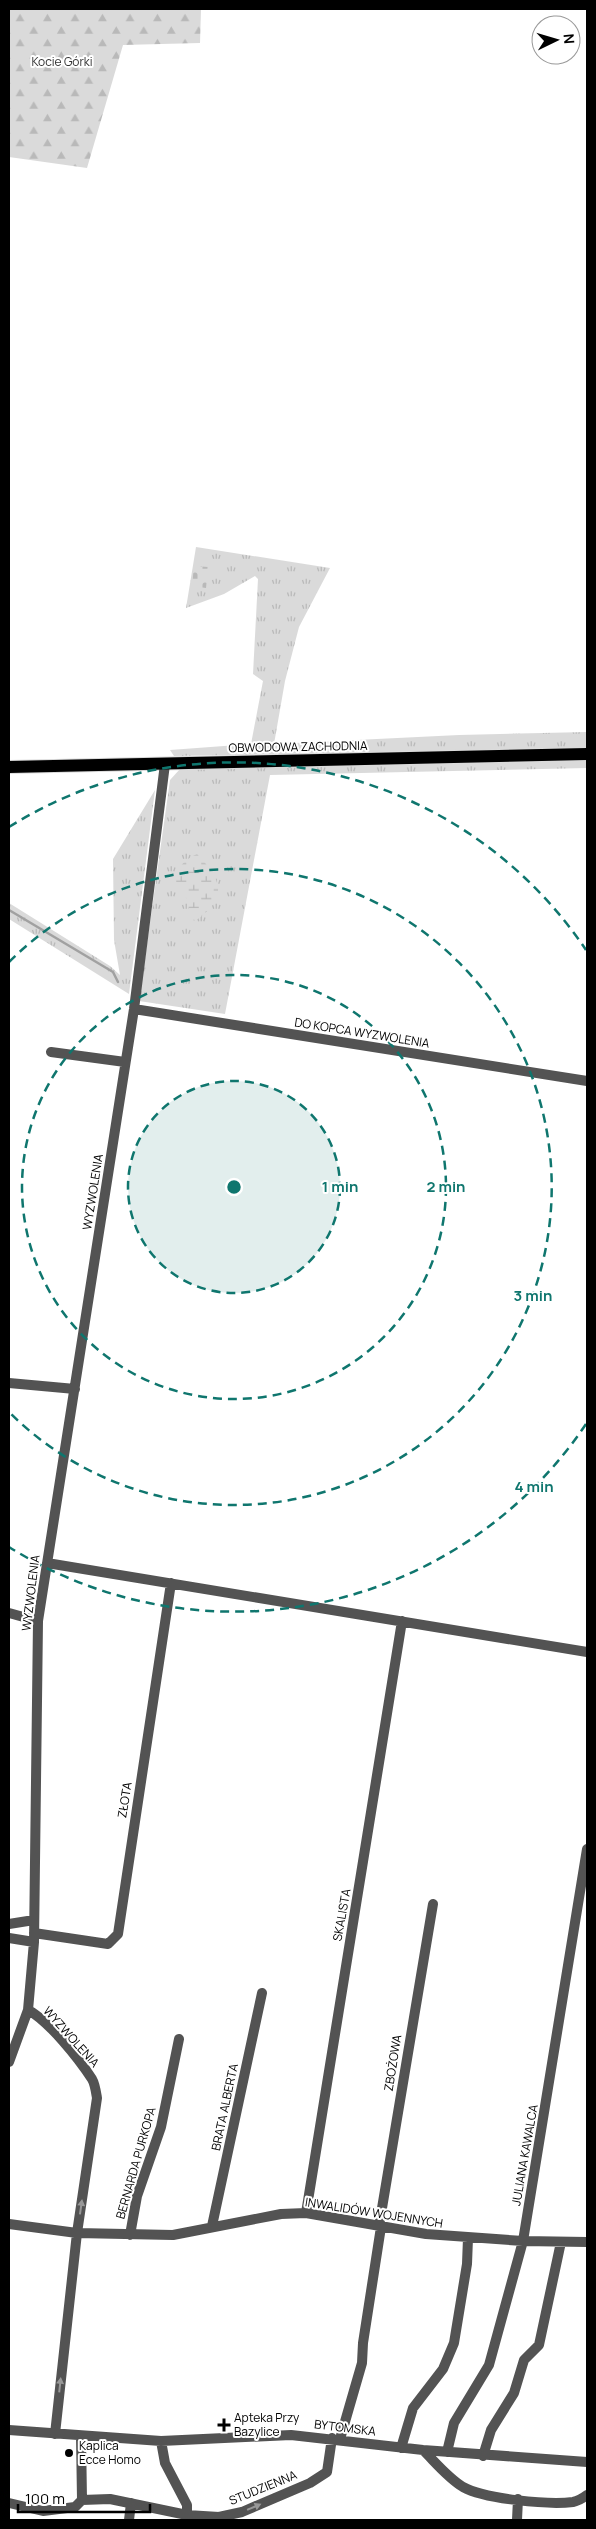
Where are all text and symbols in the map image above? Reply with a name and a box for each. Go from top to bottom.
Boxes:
north arrow [531,15,581,65]
text: N [560,33,579,45]
park label: Kocie Górki [31,53,93,70]
street label: OBWODOWA ZACHODNIA [228,737,368,756]
street label: DO KOPCA WYZWOLENIA [293,1013,431,1052]
street label: WYZWOLENIA [78,1152,107,1231]
text: 1 min [322,1176,358,1197]
text: 2 min [426,1176,466,1197]
centre of rings [225,1178,243,1196]
text: 3 min [514,1285,552,1306]
text: 4 min [514,1476,554,1497]
street label: WYZWOLENIA [17,1554,44,1632]
street label: ZŁOTA [113,1780,136,1819]
street label: SKALISTA [329,1887,355,1942]
street label: WYZWOLENIA [39,2003,104,2071]
street label: ZBOŻOWA [380,2033,405,2092]
street label: BRATA ALBERTA [207,2061,242,2152]
street label: JULIANA KAWALCA [507,2102,542,2207]
street label: BERNARDA PURKOPA [111,2104,160,2221]
street label: INWALIDÓW WOJENNYCH [304,2193,444,2232]
one-way arrow [77,2198,85,2214]
one-way arrow [56,2377,64,2393]
place label: Apteka Przy Bazylice [234,2409,300,2440]
street label: BYTOMSKA [313,2415,377,2440]
marker: Apteka Przy Bazylice [218,2419,230,2431]
place label: Kaplica Ecce Homo [79,2437,141,2468]
marker: Kaplica Ecce Homo [63,2447,75,2459]
street label: STUDZIENNA [226,2466,300,2509]
scale bar [18,2482,150,2514]
text: 100 m [25,2488,65,2509]
one-way arrow [247,2503,261,2511]

